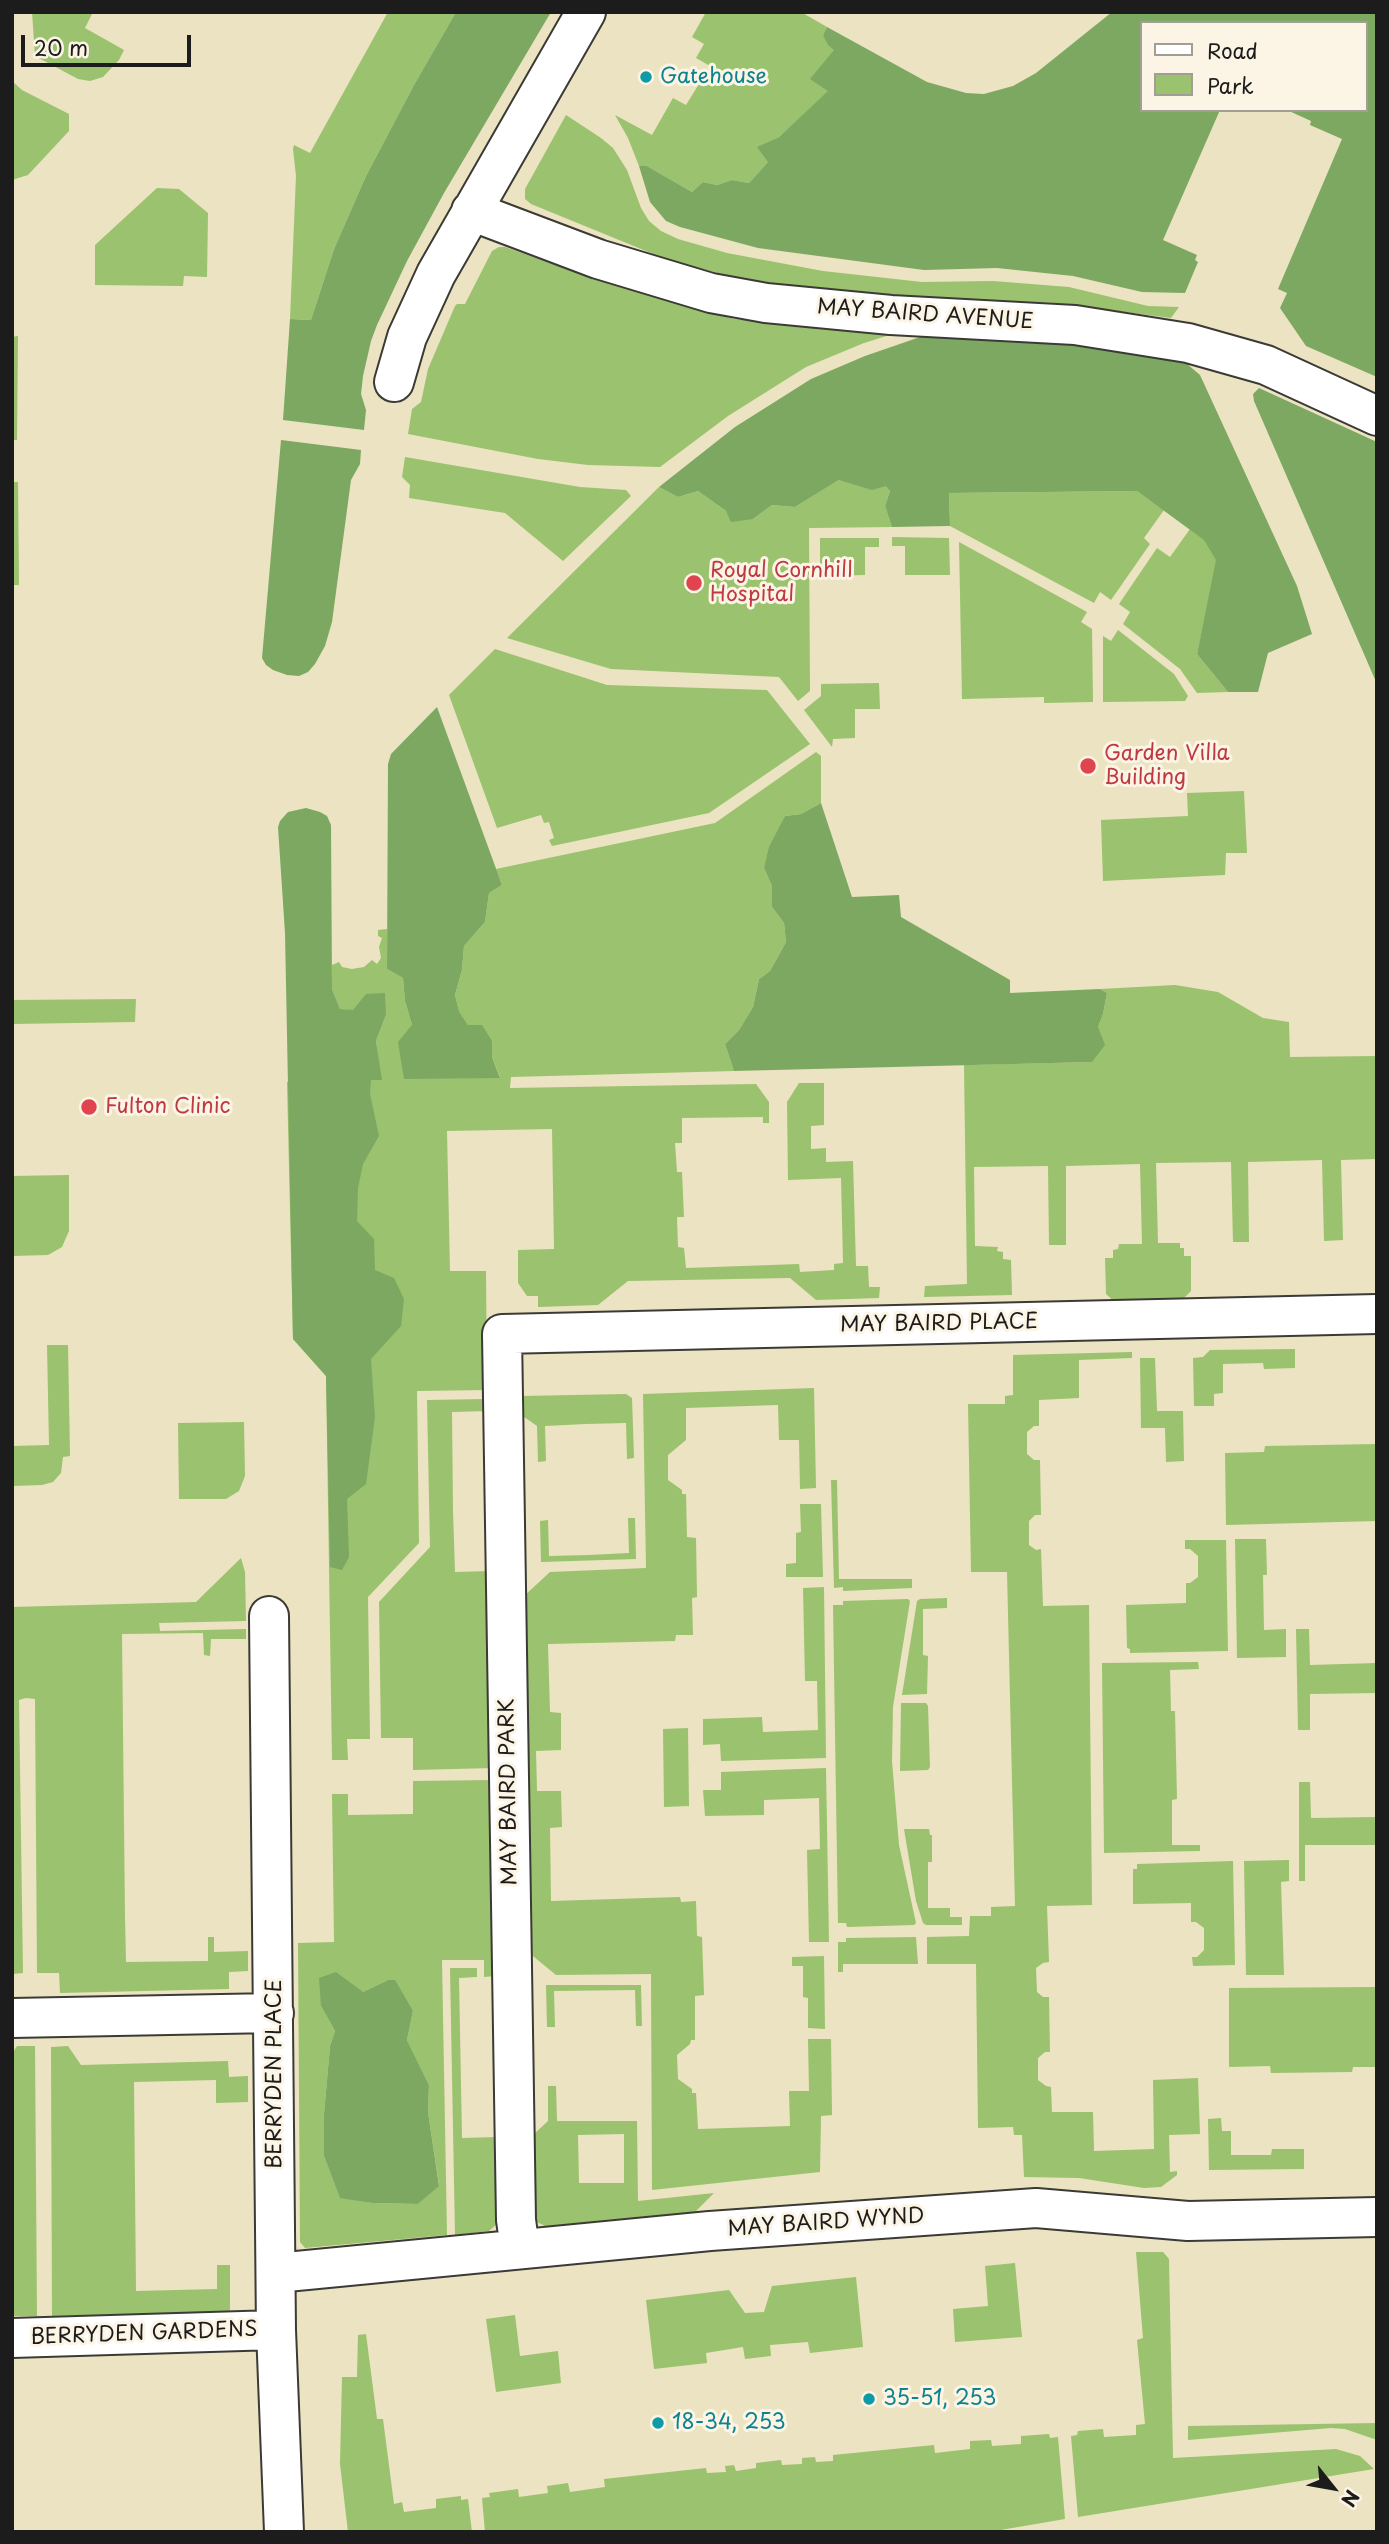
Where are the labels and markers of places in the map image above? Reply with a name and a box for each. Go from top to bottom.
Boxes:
place label: Gatehouse [660,64,767,90]
marker: Gatehouse [638,69,654,85]
place label: Royal Cornhill Hospital [710,558,853,608]
marker: Royal Cornhill Hospital [684,573,704,593]
place label: Garden Villa Building [1104,741,1230,791]
marker: Garden Villa Building [1078,756,1098,776]
place label: Fulton Clinic [105,1094,231,1120]
marker: Fulton Clinic [79,1097,99,1117]
place label: 35-51, 253 [883,2386,996,2412]
marker: 35-51, 253 [861,2391,877,2407]
place label: 18-34, 253 [672,2410,786,2436]
marker: 18-34, 253 [650,2415,666,2431]

